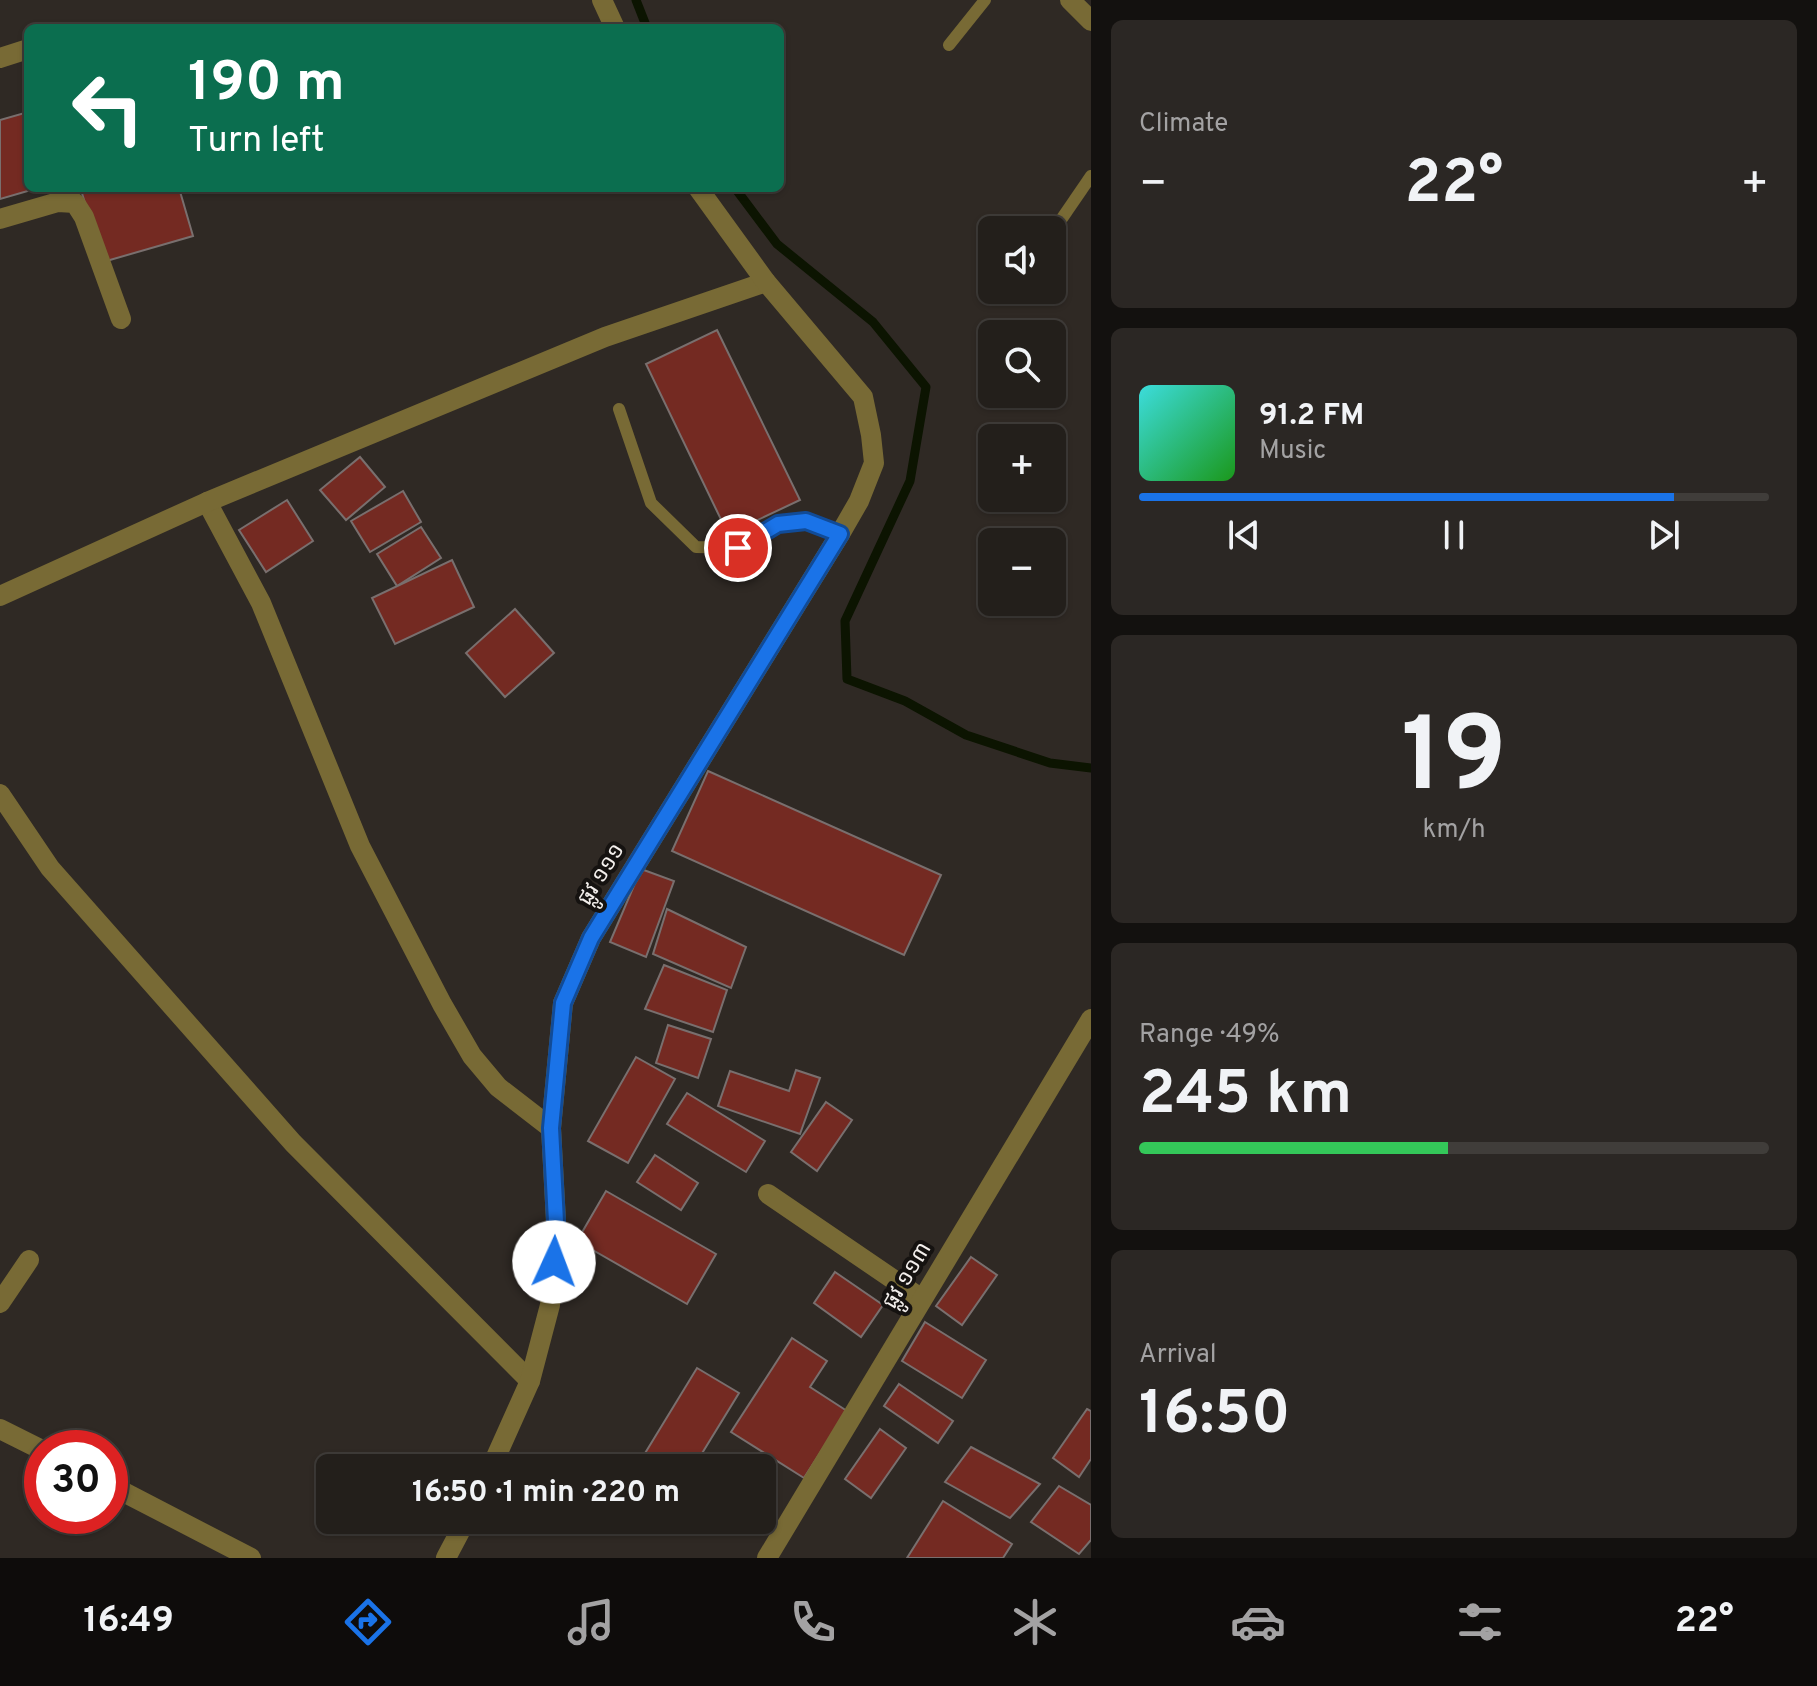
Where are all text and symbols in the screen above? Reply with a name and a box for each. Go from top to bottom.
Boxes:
text: 190 m [188,50,345,120]
icon: left [56,56,160,160]
text: Climate [1139,108,1228,141]
text: Turn left [188,119,325,165]
text: 22° [1405,148,1503,224]
text: − [1139,158,1167,214]
text: + [1741,158,1769,214]
map controls [978,216,1066,616]
button: sound [978,216,1066,304]
button: search [978,320,1066,408]
text: 91.2 FM [1259,398,1364,435]
button: + [978,424,1066,512]
text: Music [1259,435,1326,468]
icon: previous [1222,513,1266,557]
icon: pause [1432,513,1476,557]
icon: next [1642,513,1686,557]
pin [704,514,772,582]
icon: arrive [716,526,760,570]
button: − [978,528,1066,616]
text: 19 [1401,696,1507,828]
text: km/h [1422,814,1486,847]
street label: ផ្លូវ ១១១ [572,839,635,913]
text: Range · 49% [1139,1019,1280,1052]
text: 245 km [1139,1059,1352,1135]
position arrow [512,1220,596,1304]
street label: ផ្លូវ ១១៣ [878,1238,942,1317]
text: Arrival [1139,1339,1217,1372]
text: 16:50 [1139,1379,1290,1455]
speed limit sign: 30 [24,1430,128,1534]
text: 16:50 · 1 min · 220 m [412,1475,680,1512]
icon: directions [340,1594,396,1650]
icon: music [563,1594,619,1650]
icon: phone [785,1594,841,1650]
icon: climate [1007,1594,1063,1650]
icon: car [1230,1594,1286,1650]
icon: filters [1452,1594,1508,1650]
text: 16:49 [83,1599,174,1645]
text: 22° [1675,1599,1734,1645]

